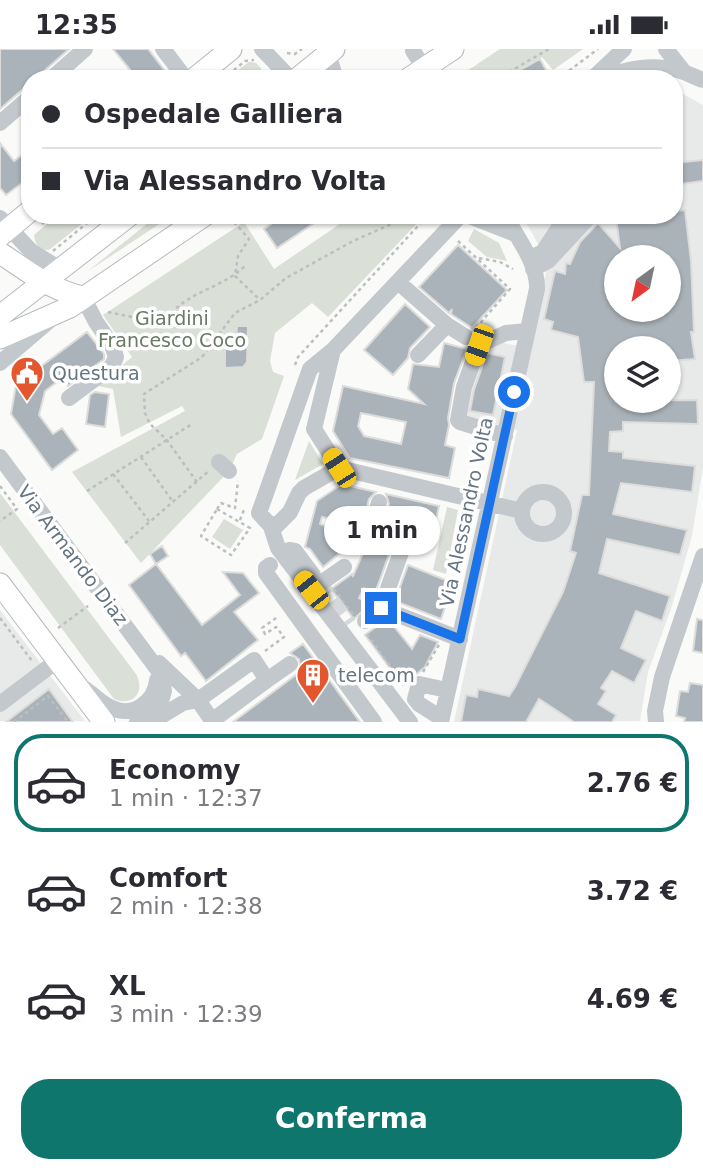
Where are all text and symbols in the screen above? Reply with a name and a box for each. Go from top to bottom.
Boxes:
text: 12:35 [35,10,118,40]
text: Ospedale Galliera [84,99,343,129]
text: Via Alessandro Volta [84,166,387,196]
north arrow [604,245,681,322]
map controls [604,245,681,413]
park label: Giardini Francesco Coco [98,307,246,351]
car [463,322,496,368]
button: layers [604,336,681,413]
public building icon: Questura [8,354,46,403]
place label: Questura [52,362,140,384]
route start [498,376,530,408]
street label: Via Alessandro Volta [435,415,497,609]
car [319,445,360,491]
street label: Via Armando Diaz [13,481,133,629]
callout: 1 min [323,507,439,555]
text: 1 min [346,517,418,543]
car [290,567,333,613]
route end [365,592,397,624]
building icon: telecom [294,656,332,705]
place label: telecom [338,664,415,686]
icon: car [25,752,88,815]
text: Economy [109,755,240,785]
text: 2.76 € [587,768,678,798]
text: 1 min · 12:37 [109,785,263,811]
icon: car [25,860,88,923]
text: Comfort [109,863,227,893]
text: 3.72 € [587,876,678,906]
text: 2 min · 12:38 [109,893,263,919]
icon: car [25,968,88,1031]
text: XL [109,971,146,1001]
text: 4.69 € [587,984,678,1014]
text: 3 min · 12:39 [109,1001,263,1027]
button: Conferma [21,1079,682,1159]

